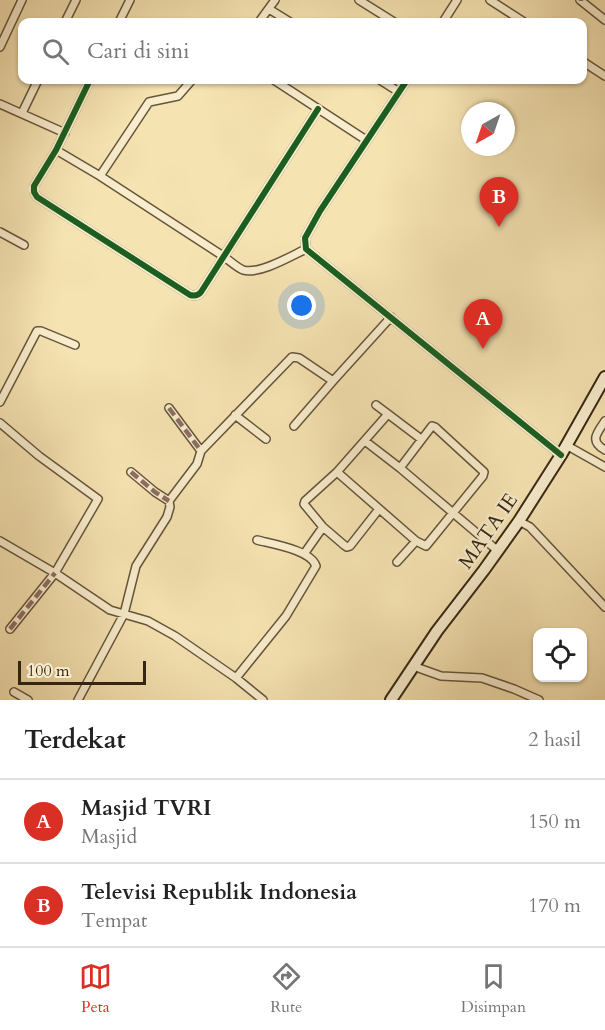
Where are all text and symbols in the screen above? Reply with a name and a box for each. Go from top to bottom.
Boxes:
search box [18,18,587,84]
icon: search [39,35,72,68]
text: Cari di sini [87,36,190,66]
north arrow [461,102,515,156]
pin: B [480,178,518,227]
your location [287,291,316,320]
pin: A [464,300,502,349]
street label: MATA IE [452,488,524,574]
map controls [533,628,587,682]
button: locate [533,628,587,682]
scale bar [18,658,146,686]
text: 100 m [27,660,69,682]
text: Terdekat [24,722,126,757]
text: 2 hasil [528,726,581,753]
text: Masjid TVRI [81,793,211,823]
text: A [36,808,51,835]
text: 150 m [528,808,581,835]
text: Masjid [81,823,137,850]
text: Televisi Republik Indonesia [81,877,357,907]
text: B [36,892,51,919]
text: 170 m [528,892,581,919]
text: Tempat [81,907,147,934]
tab: Peta [79,960,112,1018]
tab: Rute [270,960,303,1018]
tab: Disimpan [461,960,526,1018]

